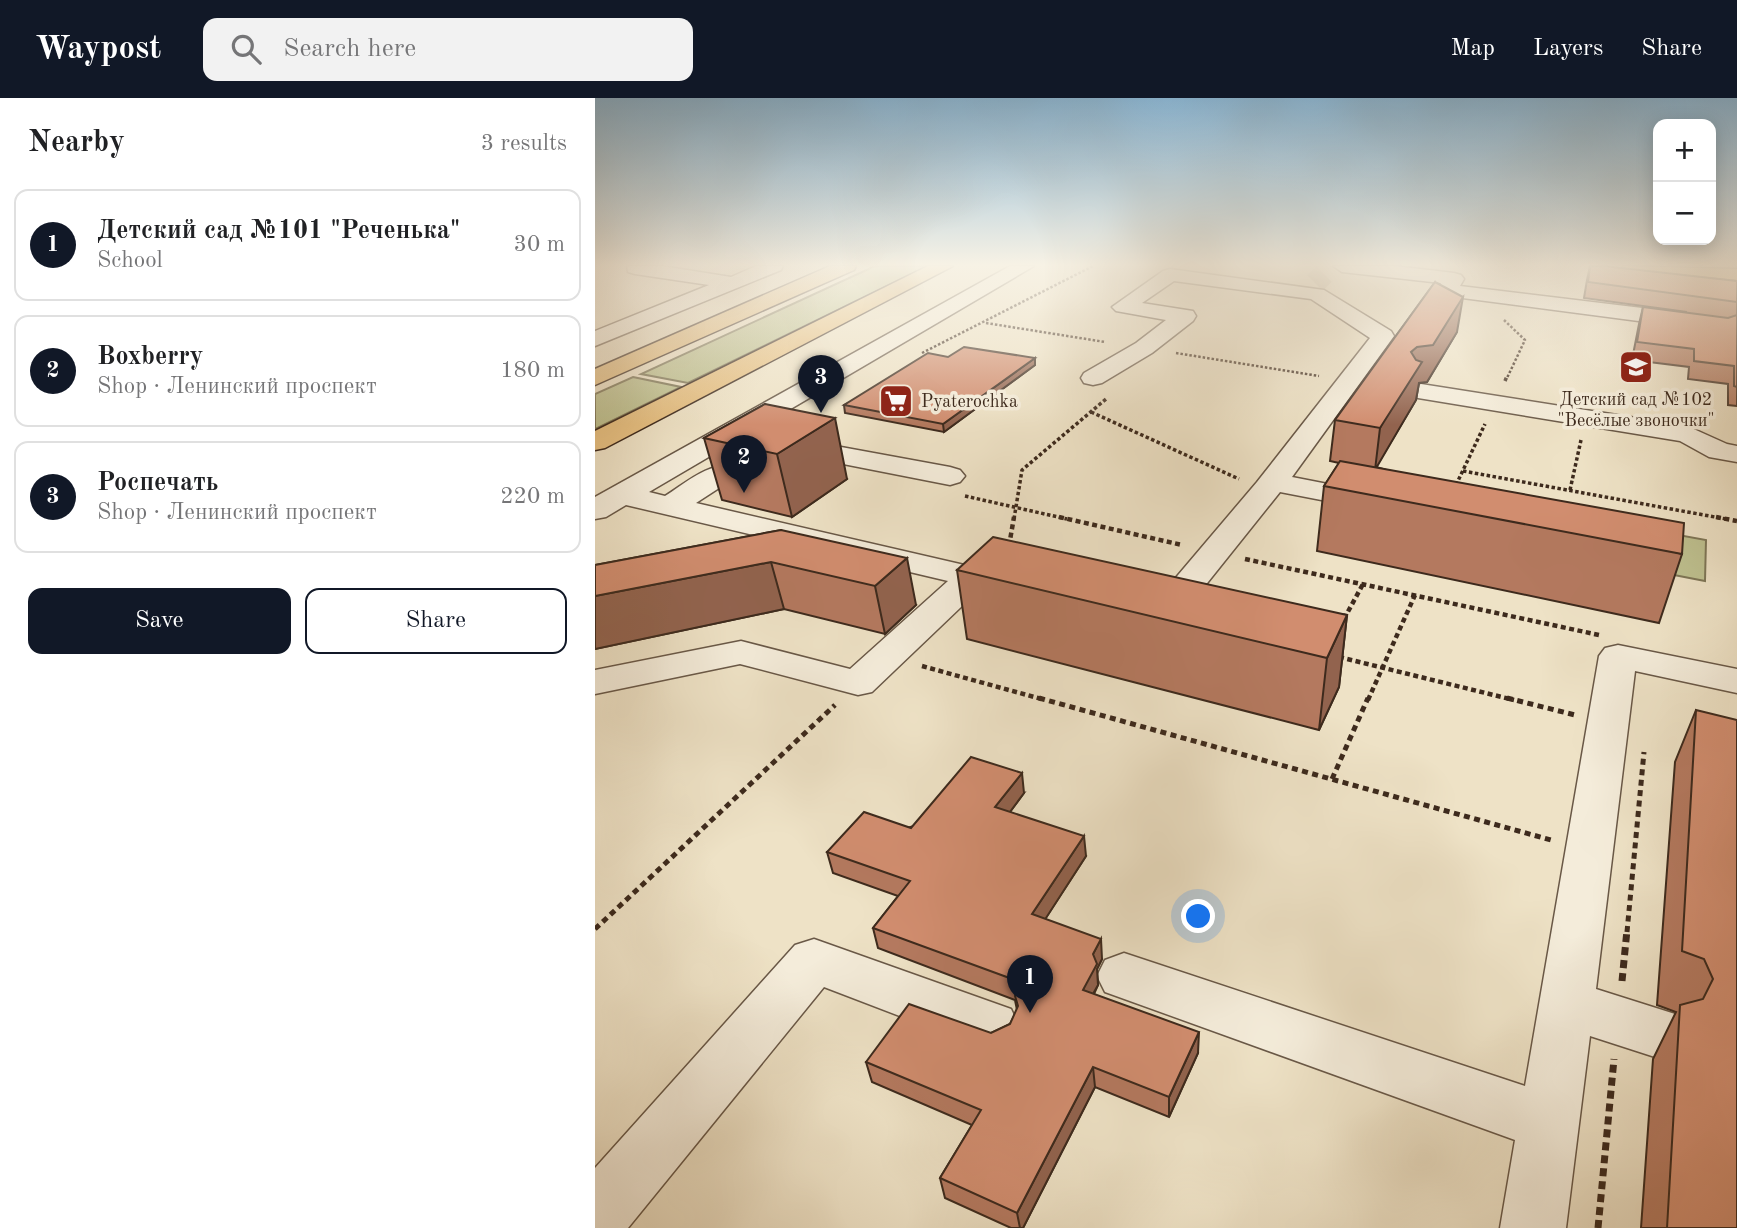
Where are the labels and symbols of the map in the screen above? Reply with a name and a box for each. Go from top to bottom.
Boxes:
school or university icon: Детский сад №102 "Весёлые звоночки" [1617,348,1655,386]
pin: 3 [798,355,844,413]
supermarket icon: Pyaterochka [877,382,915,420]
place label: Детский сад №102 "Весёлые звоночки" [1557,391,1715,430]
place label: Pyaterochka [921,393,1018,411]
pin: 2 [721,435,767,493]
your location [1181,899,1215,933]
pin: 1 [1007,955,1053,1013]

